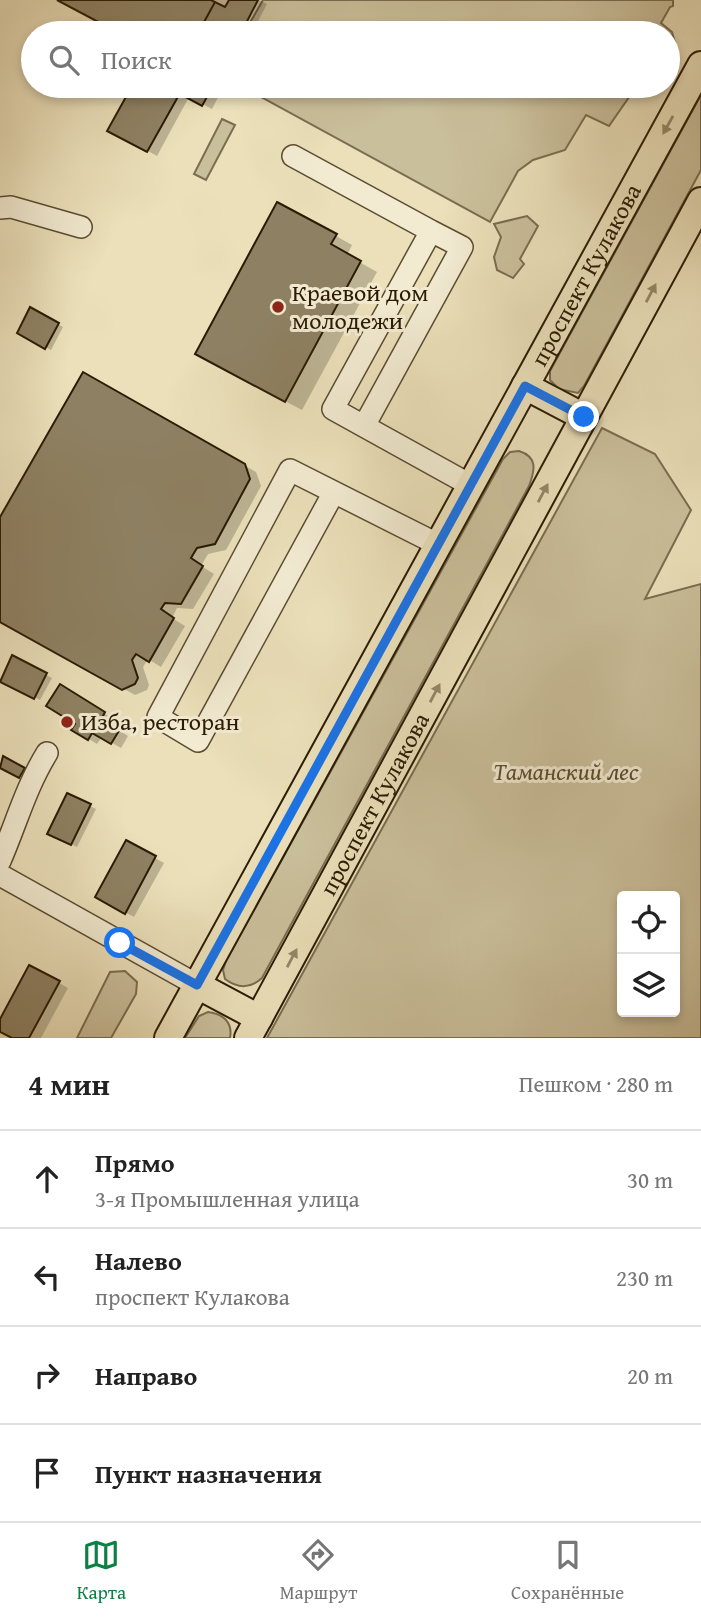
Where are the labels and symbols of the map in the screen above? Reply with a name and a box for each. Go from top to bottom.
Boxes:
one-way arrow [662,115,674,135]
street label: проспект Кулакова [521,177,650,372]
place label: Краевой дом молодежи [292,275,428,338]
one-way arrow [645,283,657,303]
marker: Краевой дом молодежи [270,299,286,315]
route end [568,401,599,432]
one-way arrow [537,483,549,503]
one-way arrow [429,684,441,703]
place label: Изба, ресторан [81,704,239,739]
street label: проспект Кулакова [310,706,438,902]
marker: Изба, ресторан [59,714,75,730]
park label: Таманский лес [493,754,639,789]
route start [104,927,135,958]
one-way arrow [286,948,297,968]

